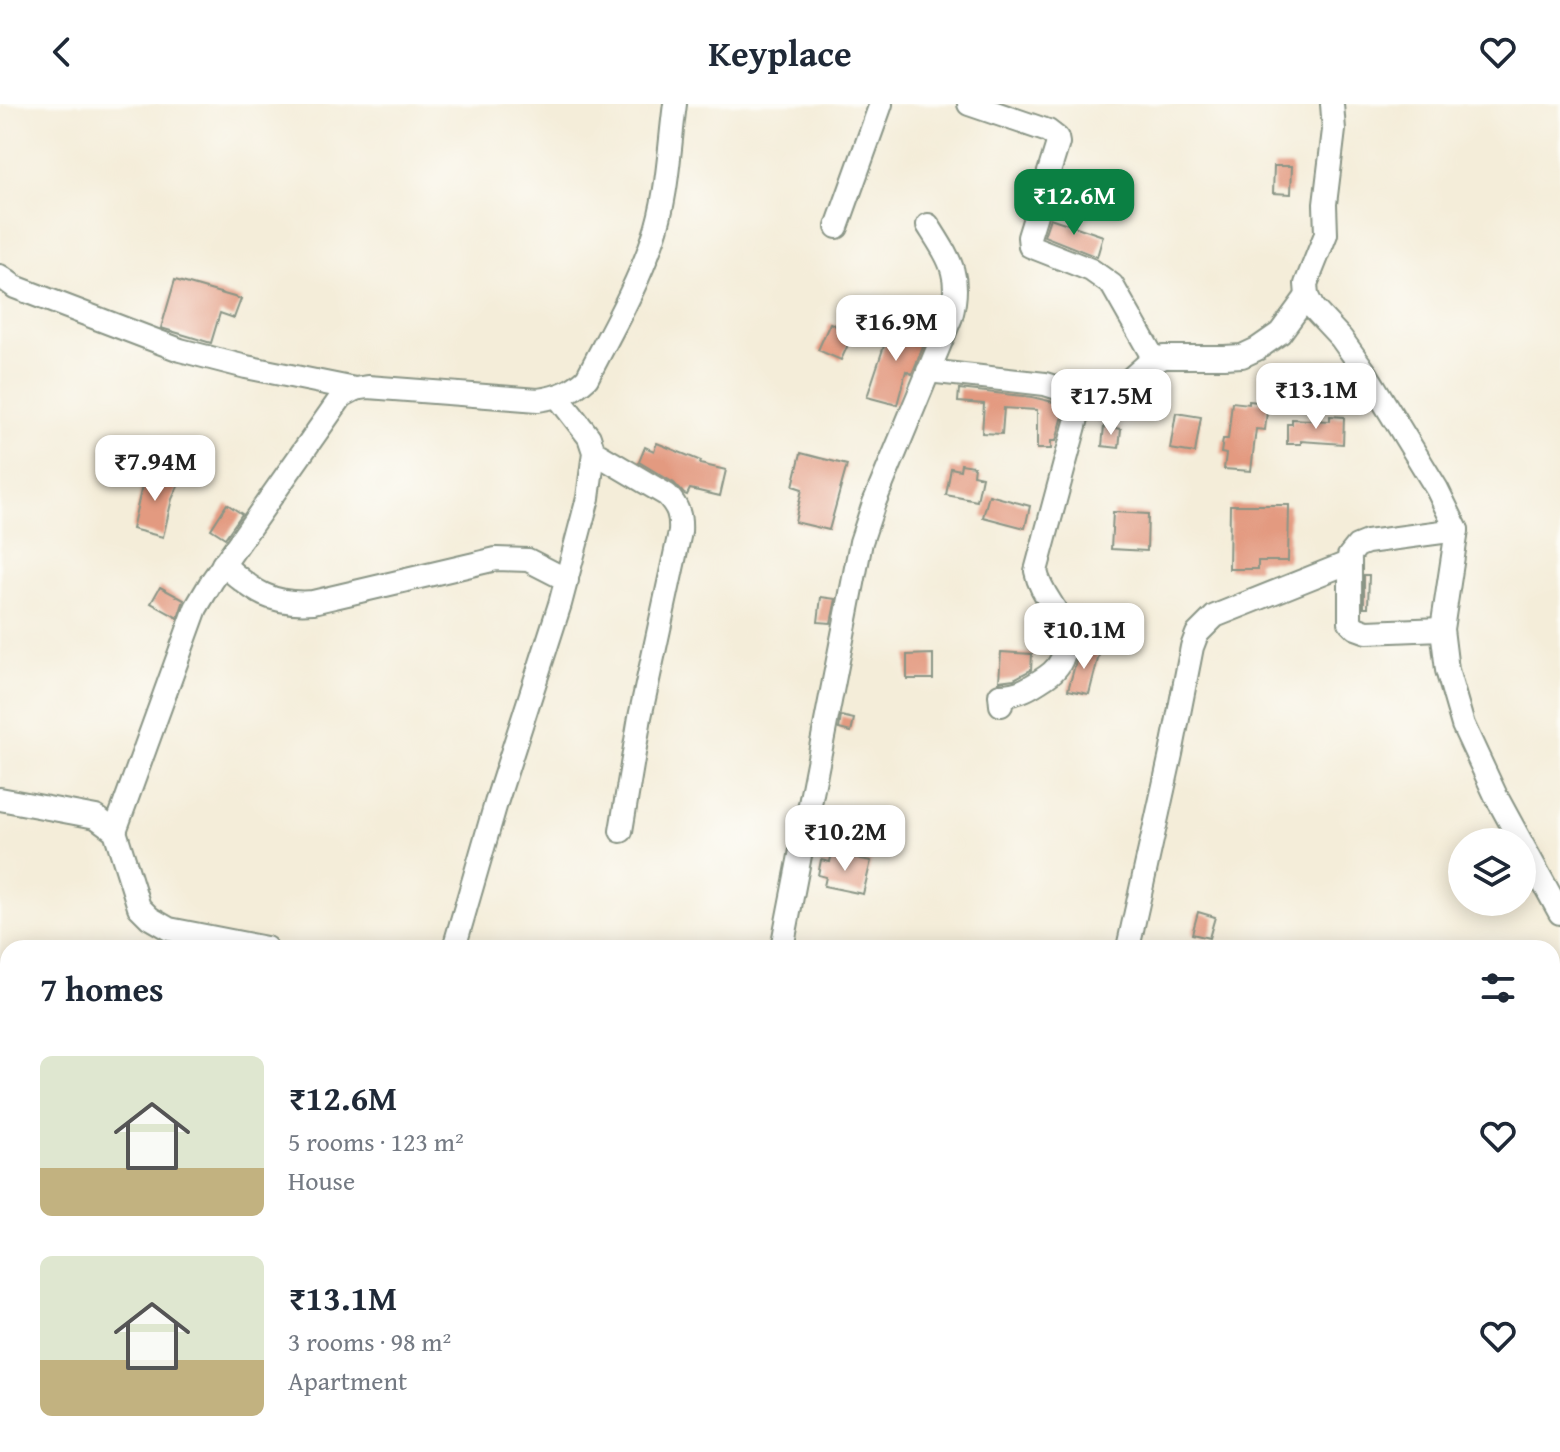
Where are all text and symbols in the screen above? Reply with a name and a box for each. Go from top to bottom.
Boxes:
text: Keyplace [708,26,852,79]
icon: back [40,30,84,74]
icon: heart [1476,30,1520,74]
pin: ₹12.6M [1009,169,1139,237]
text: ₹12.6M [1032,175,1116,214]
pin: ₹16.9M [831,295,961,363]
text: ₹16.9M [854,301,938,340]
pin: ₹13.1M [1251,363,1381,431]
pin: ₹17.5M [1046,369,1176,437]
text: ₹13.1M [1274,369,1358,408]
text: ₹17.5M [1069,375,1153,414]
pin: ₹7.94M [90,435,220,503]
text: ₹7.94M [113,441,197,480]
pin: ₹10.1M [1019,603,1149,671]
text: ₹10.1M [1042,609,1126,648]
pin: ₹10.2M [780,805,910,873]
text: ₹10.2M [803,811,887,850]
map controls [1448,828,1536,916]
button: layers [1448,828,1536,916]
text: 7 homes [40,964,164,1013]
icon: filters [1476,966,1520,1010]
text: ₹12.6M [288,1073,397,1122]
icon: home [104,1088,200,1184]
icon: heart [1476,1114,1520,1158]
text: 5 rooms · 123 m² [288,1122,464,1161]
text: House [288,1161,355,1200]
text: ₹13.1M [288,1273,397,1322]
icon: home [104,1288,200,1384]
icon: heart [1476,1314,1520,1358]
text: 3 rooms · 98 m² [288,1322,451,1361]
text: Apartment [288,1361,407,1400]

